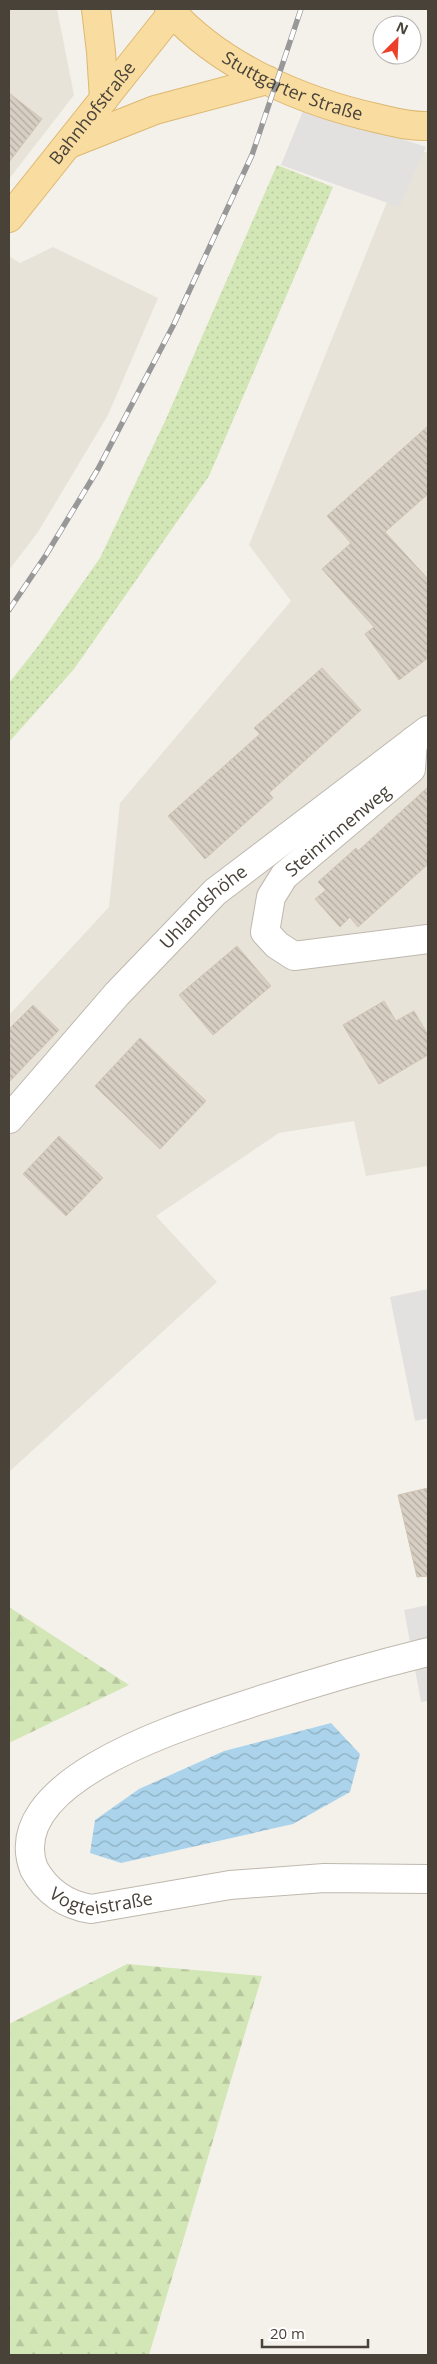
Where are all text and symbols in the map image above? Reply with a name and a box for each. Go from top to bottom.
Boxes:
north arrow [372,15,422,65]
text: N [393,17,412,39]
street label: Stuttgarter Straße [218,45,366,125]
street label: Bahnhofstraße [43,56,140,169]
street label: Steinrinnenweg [279,779,395,882]
street label: Uhlandshöhe [154,859,252,954]
street label: Vogteistraße [45,1881,154,1921]
scale bar [262,2316,368,2348]
text: 20 m [270,2323,305,2343]

